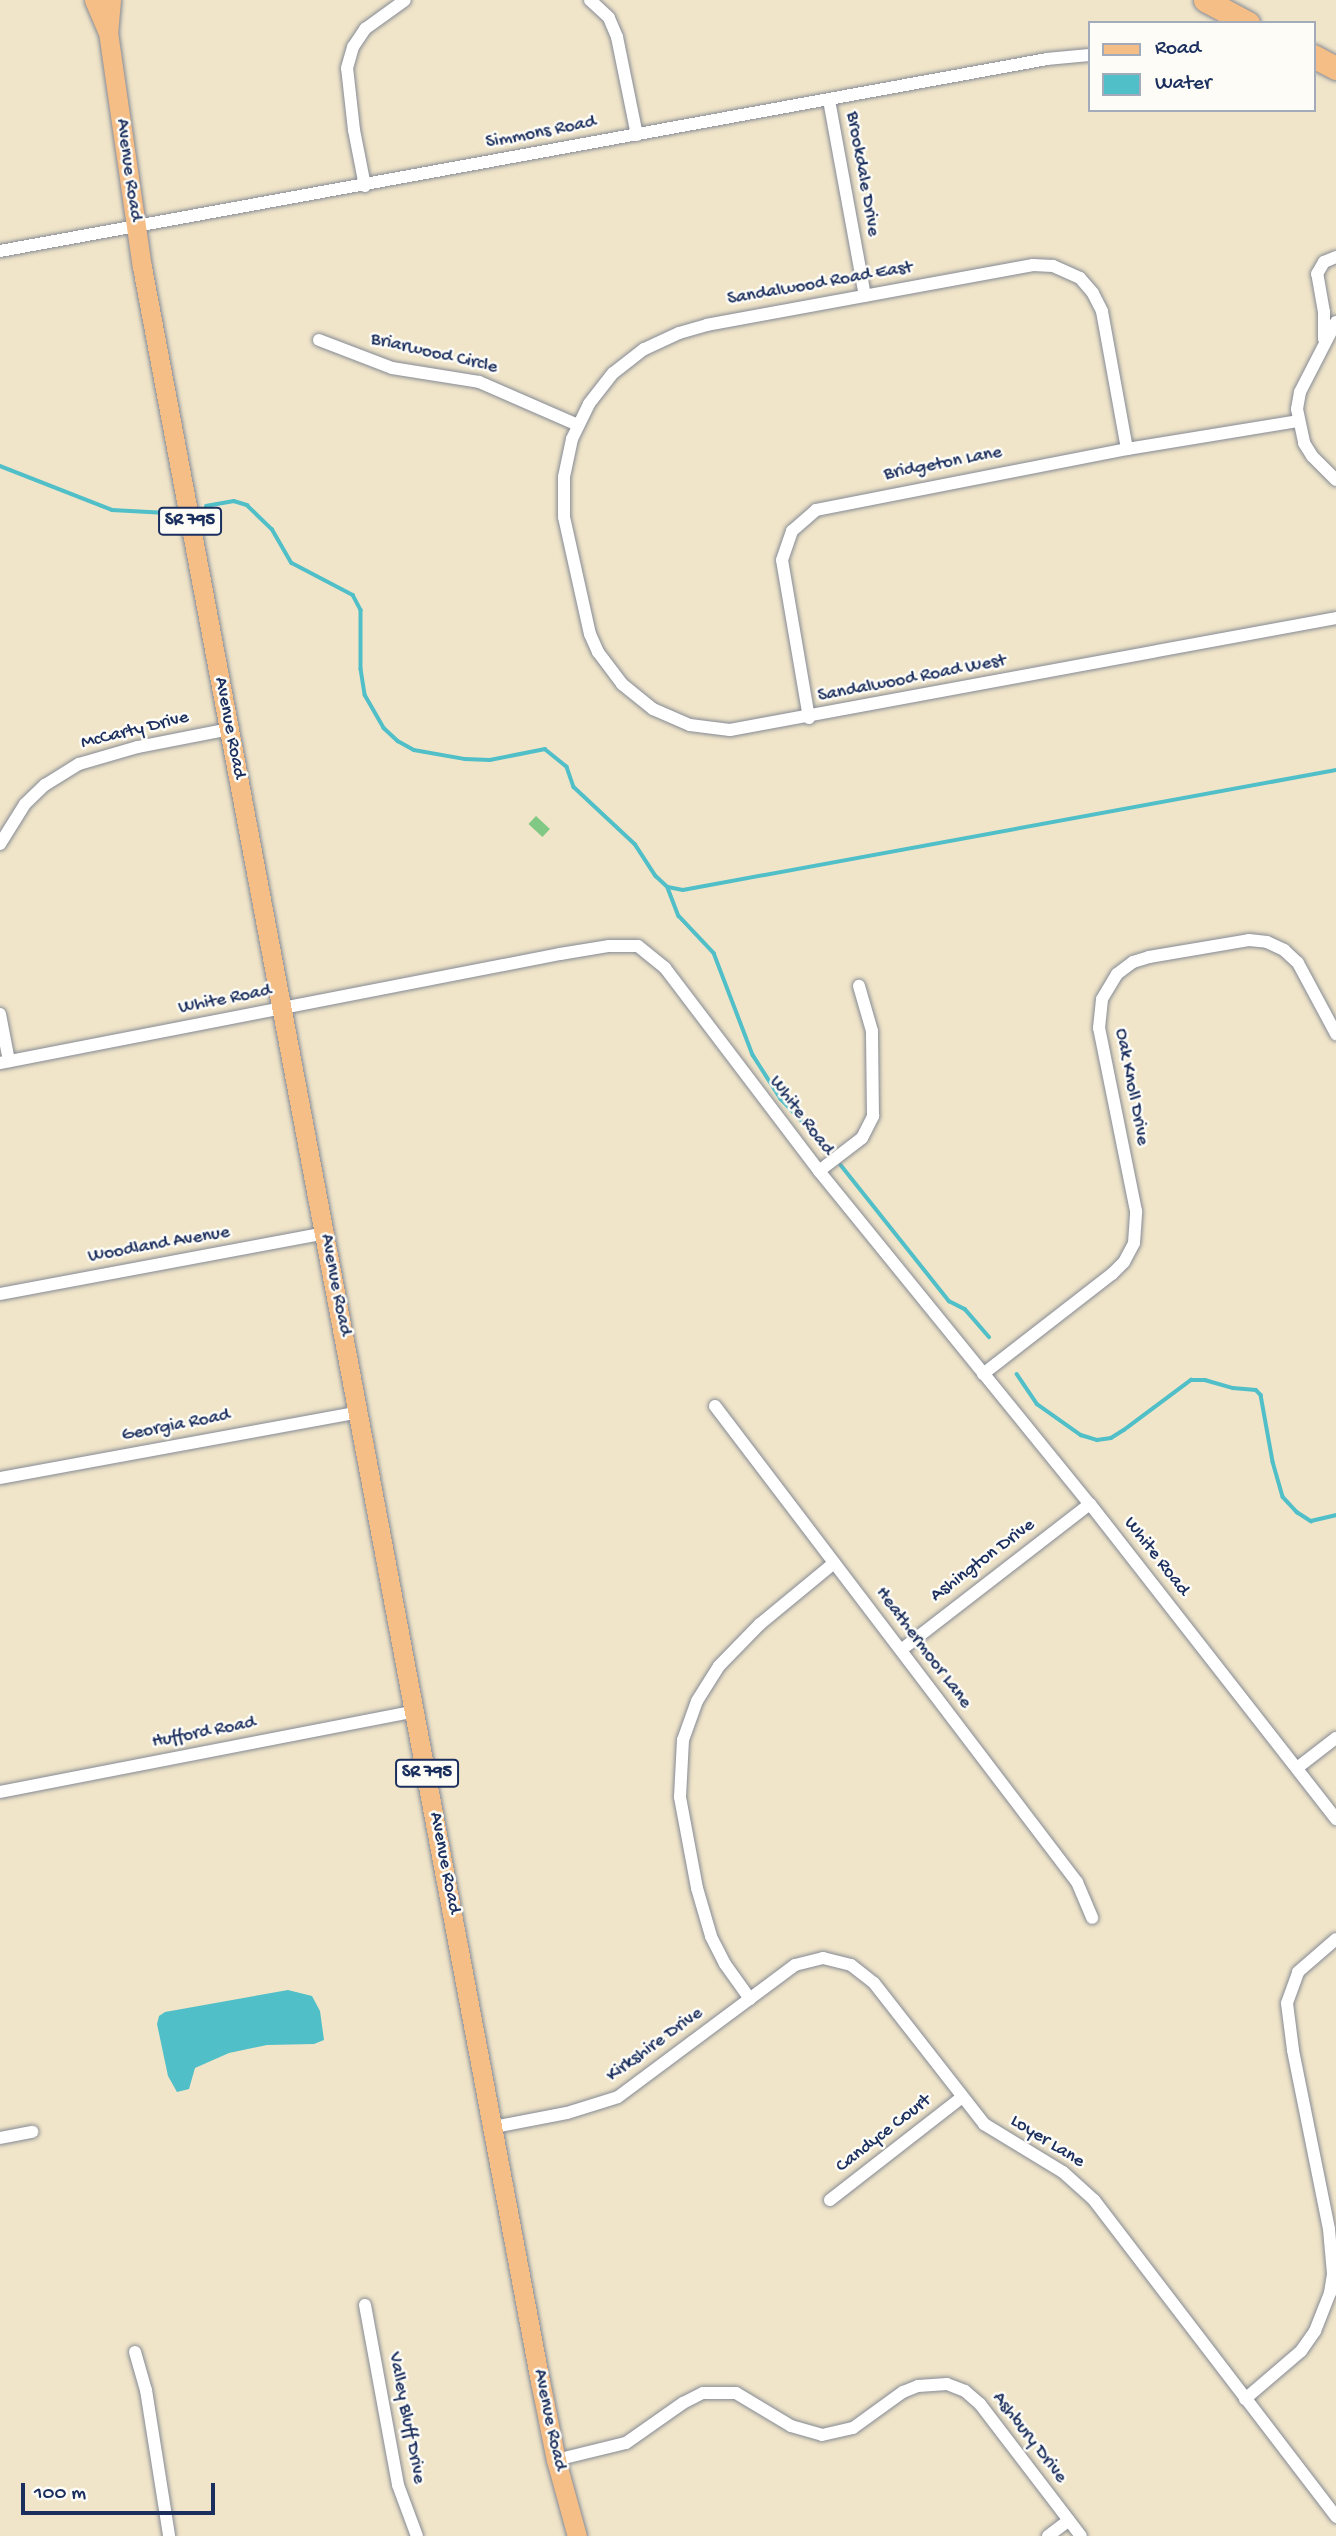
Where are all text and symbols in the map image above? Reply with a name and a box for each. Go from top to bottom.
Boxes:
legend [1088,21,1315,112]
text: Road [1155,37,1201,62]
text: Water [1155,72,1211,97]
street label: Brookdale Drive [840,110,884,238]
street label: Simmons Road [484,111,598,155]
street label: Avenue Road [110,117,146,223]
street label: Sandalwood Road East [726,256,914,312]
street label: Briarwood Circle [368,328,500,380]
street label: Bridgeton Lane [882,441,1004,487]
road number: SR 795 [157,506,223,536]
street label: Sandalwood Road West [816,650,1008,708]
street label: Avenue Road [208,675,250,781]
street label: McCarty Drive [79,707,191,755]
street label: White Road [177,980,273,1020]
street label: Oak Knoll Drive [1108,1027,1154,1147]
street label: White Road [764,1072,838,1160]
street label: Woodland Avenue [86,1221,232,1269]
street label: Avenue Road [314,1232,356,1338]
street label: Georgia Road [120,1404,232,1448]
street label: White Road [1118,1513,1194,1601]
street label: Ashington Drive [926,1514,1040,1608]
street label: Heathermoor Lane [870,1583,976,1713]
street label: Hufford Road [150,1712,258,1754]
road number: SR 795 [394,1758,460,1788]
street label: Avenue Road [423,1810,465,1916]
street label: Kirkshire Drive [602,2002,708,2088]
street label: Candyce Court [832,2090,936,2178]
street label: Loyer Lane [1006,2110,1088,2174]
street label: Valley Bluff Drive [382,2350,430,2486]
street label: Avenue Road [527,2367,571,2473]
street label: Ashbury Drive [986,2388,1072,2488]
scale bar [24,2470,219,2514]
text: 100 m [34,2482,86,2507]

